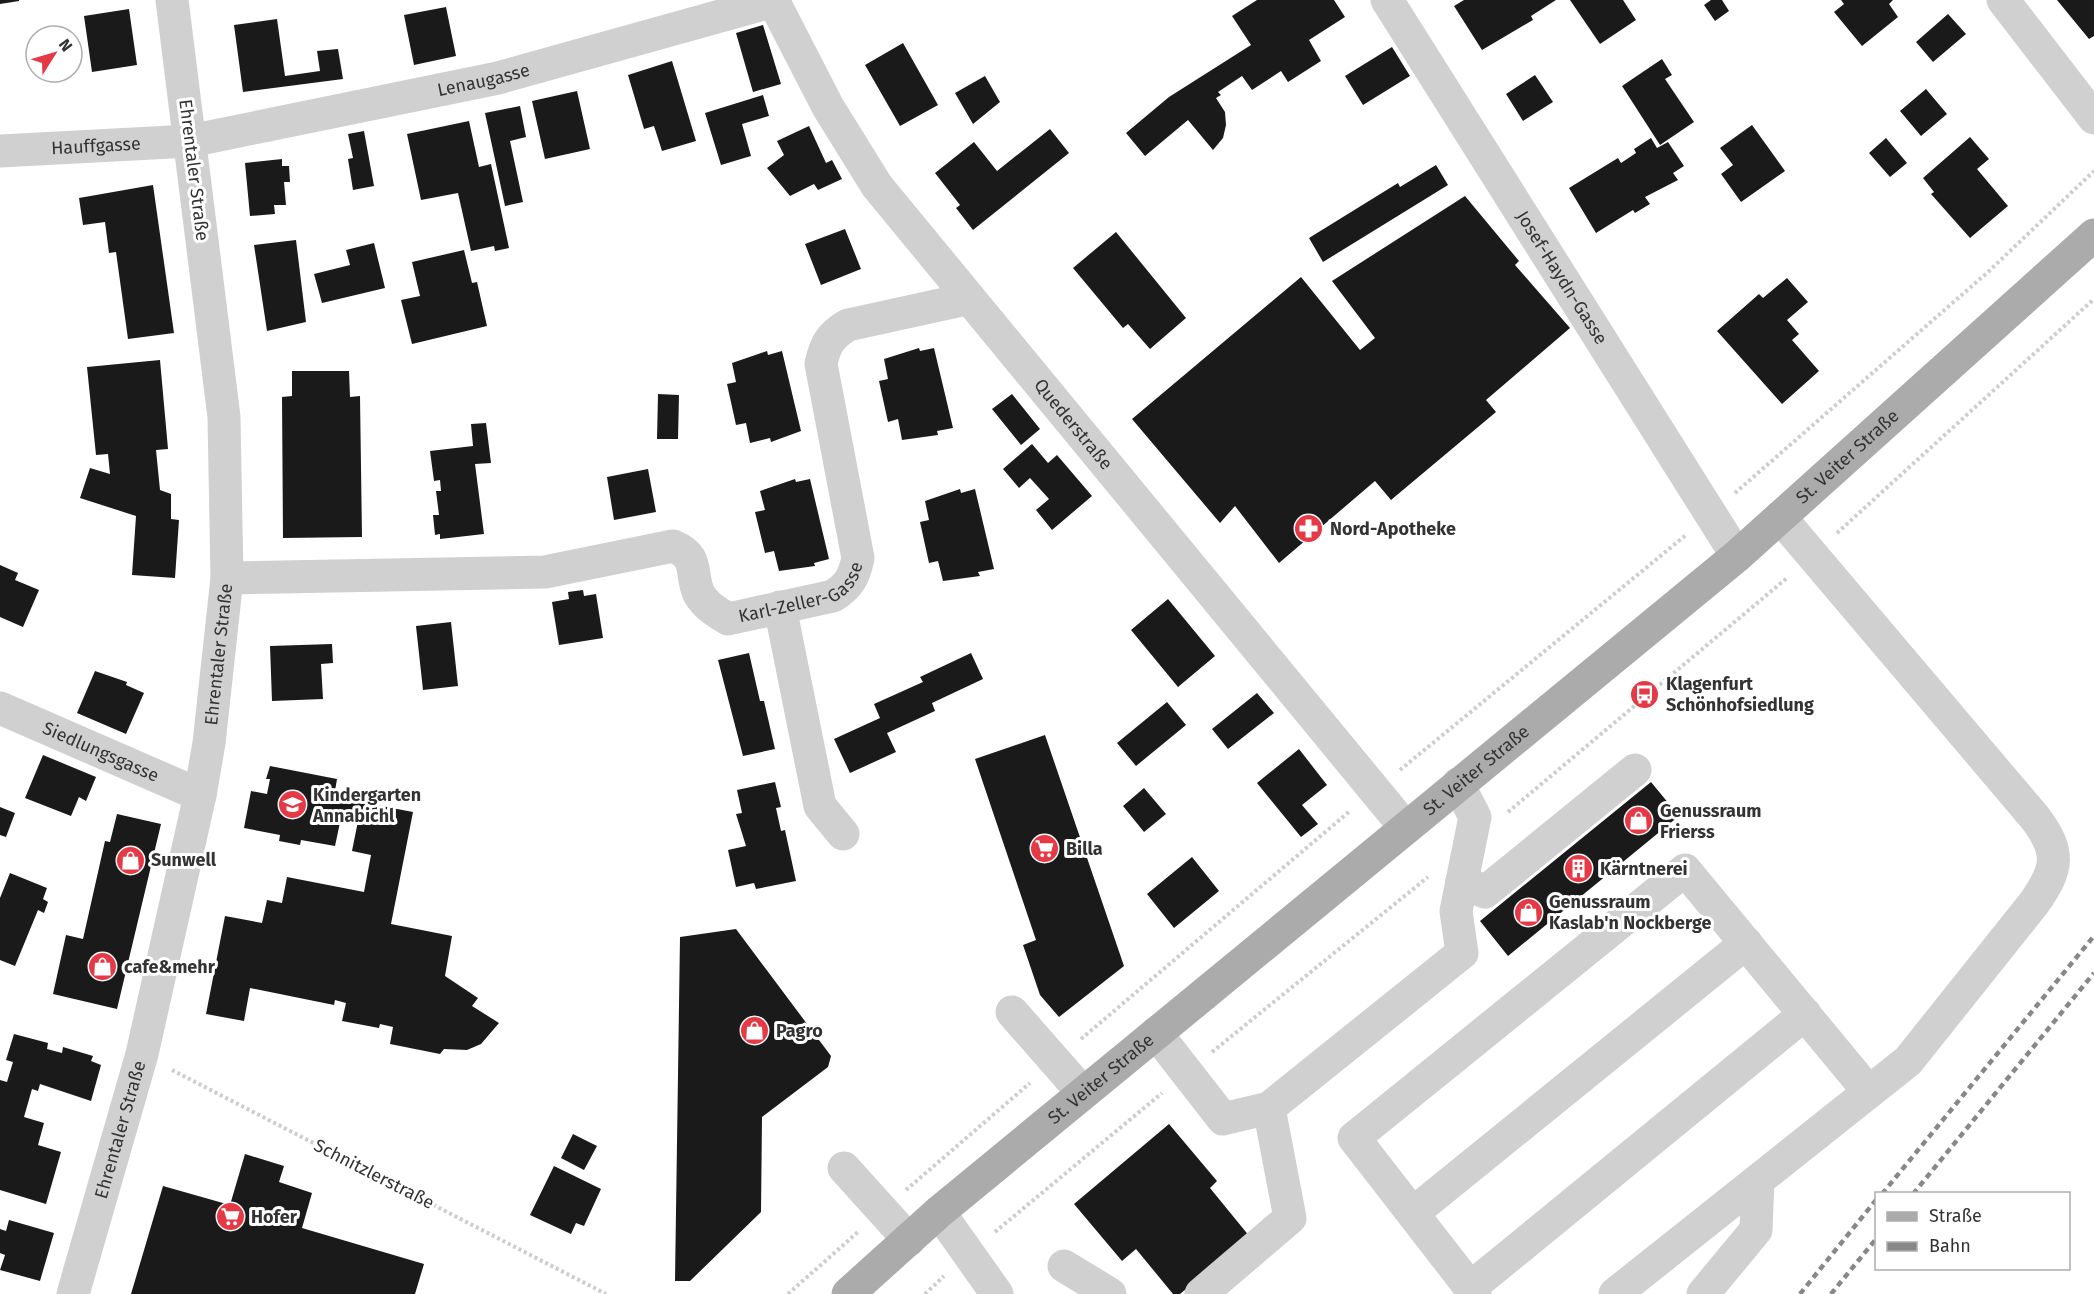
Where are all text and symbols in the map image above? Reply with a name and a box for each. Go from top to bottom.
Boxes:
north arrow [24,24,84,84]
text: N [55,35,76,55]
street label: Lenaugasse [435,59,532,101]
street label: Ehrentaler Straße [174,98,214,242]
street label: Hauffgasse [50,133,141,159]
street label: Josef-Haydn-Gasse [1511,207,1612,349]
street label: Quederstraße [1029,374,1117,474]
street label: St. Veiter Straße [1791,405,1903,509]
pharmacy icon: Nord-Apotheke [1293,513,1325,545]
place label: Nord-Apotheke [1330,518,1456,540]
street label: Karl-Zeller-Gasse [736,559,868,627]
street label: Ehrentaler Straße [200,582,237,727]
place label: Klagenfurt Schönhofsiedlung [1666,673,1814,716]
bus stop icon: Klagenfurt Schönhofsiedlung [1629,678,1661,710]
street label: Siedlungsgasse [39,717,162,787]
street label: St. Veiter Straße [1419,720,1534,820]
place label: Kindergarten Annabichl [312,784,421,827]
school or university icon: Kindergarten Annabichl [276,789,308,821]
place label: Genussraum Frierss [1660,800,1761,843]
shop icon: Genussraum Frierss [1623,805,1655,837]
supermarket icon: Billa [1029,833,1061,865]
place label: Billa [1066,838,1103,860]
shop icon: Sunwell [114,844,146,876]
place label: Sunwell [151,849,217,871]
building icon: Kärntnerei [1563,853,1595,885]
place label: Kärntnerei [1600,858,1688,880]
place label: Genussraum Kaslab'n Nockberge [1549,891,1711,934]
shop icon: Genussraum Kaslab'n Nockberge [1512,896,1544,928]
shop icon: cafe&mehr [87,951,119,983]
place label: cafe&mehr [124,956,216,978]
shop icon: Pagro [739,1015,771,1047]
place label: Pagro [776,1020,823,1042]
street label: St. Veiter Straße [1043,1029,1158,1129]
street label: Ehrentaler Straße [90,1058,151,1201]
street label: Schnitzlerstraße [310,1134,438,1214]
legend [1875,1192,2070,1270]
supermarket icon: Hofer [214,1201,246,1233]
text: Straße [1929,1205,1982,1227]
place label: Hofer [251,1206,298,1228]
text: Bahn [1929,1235,1971,1257]

